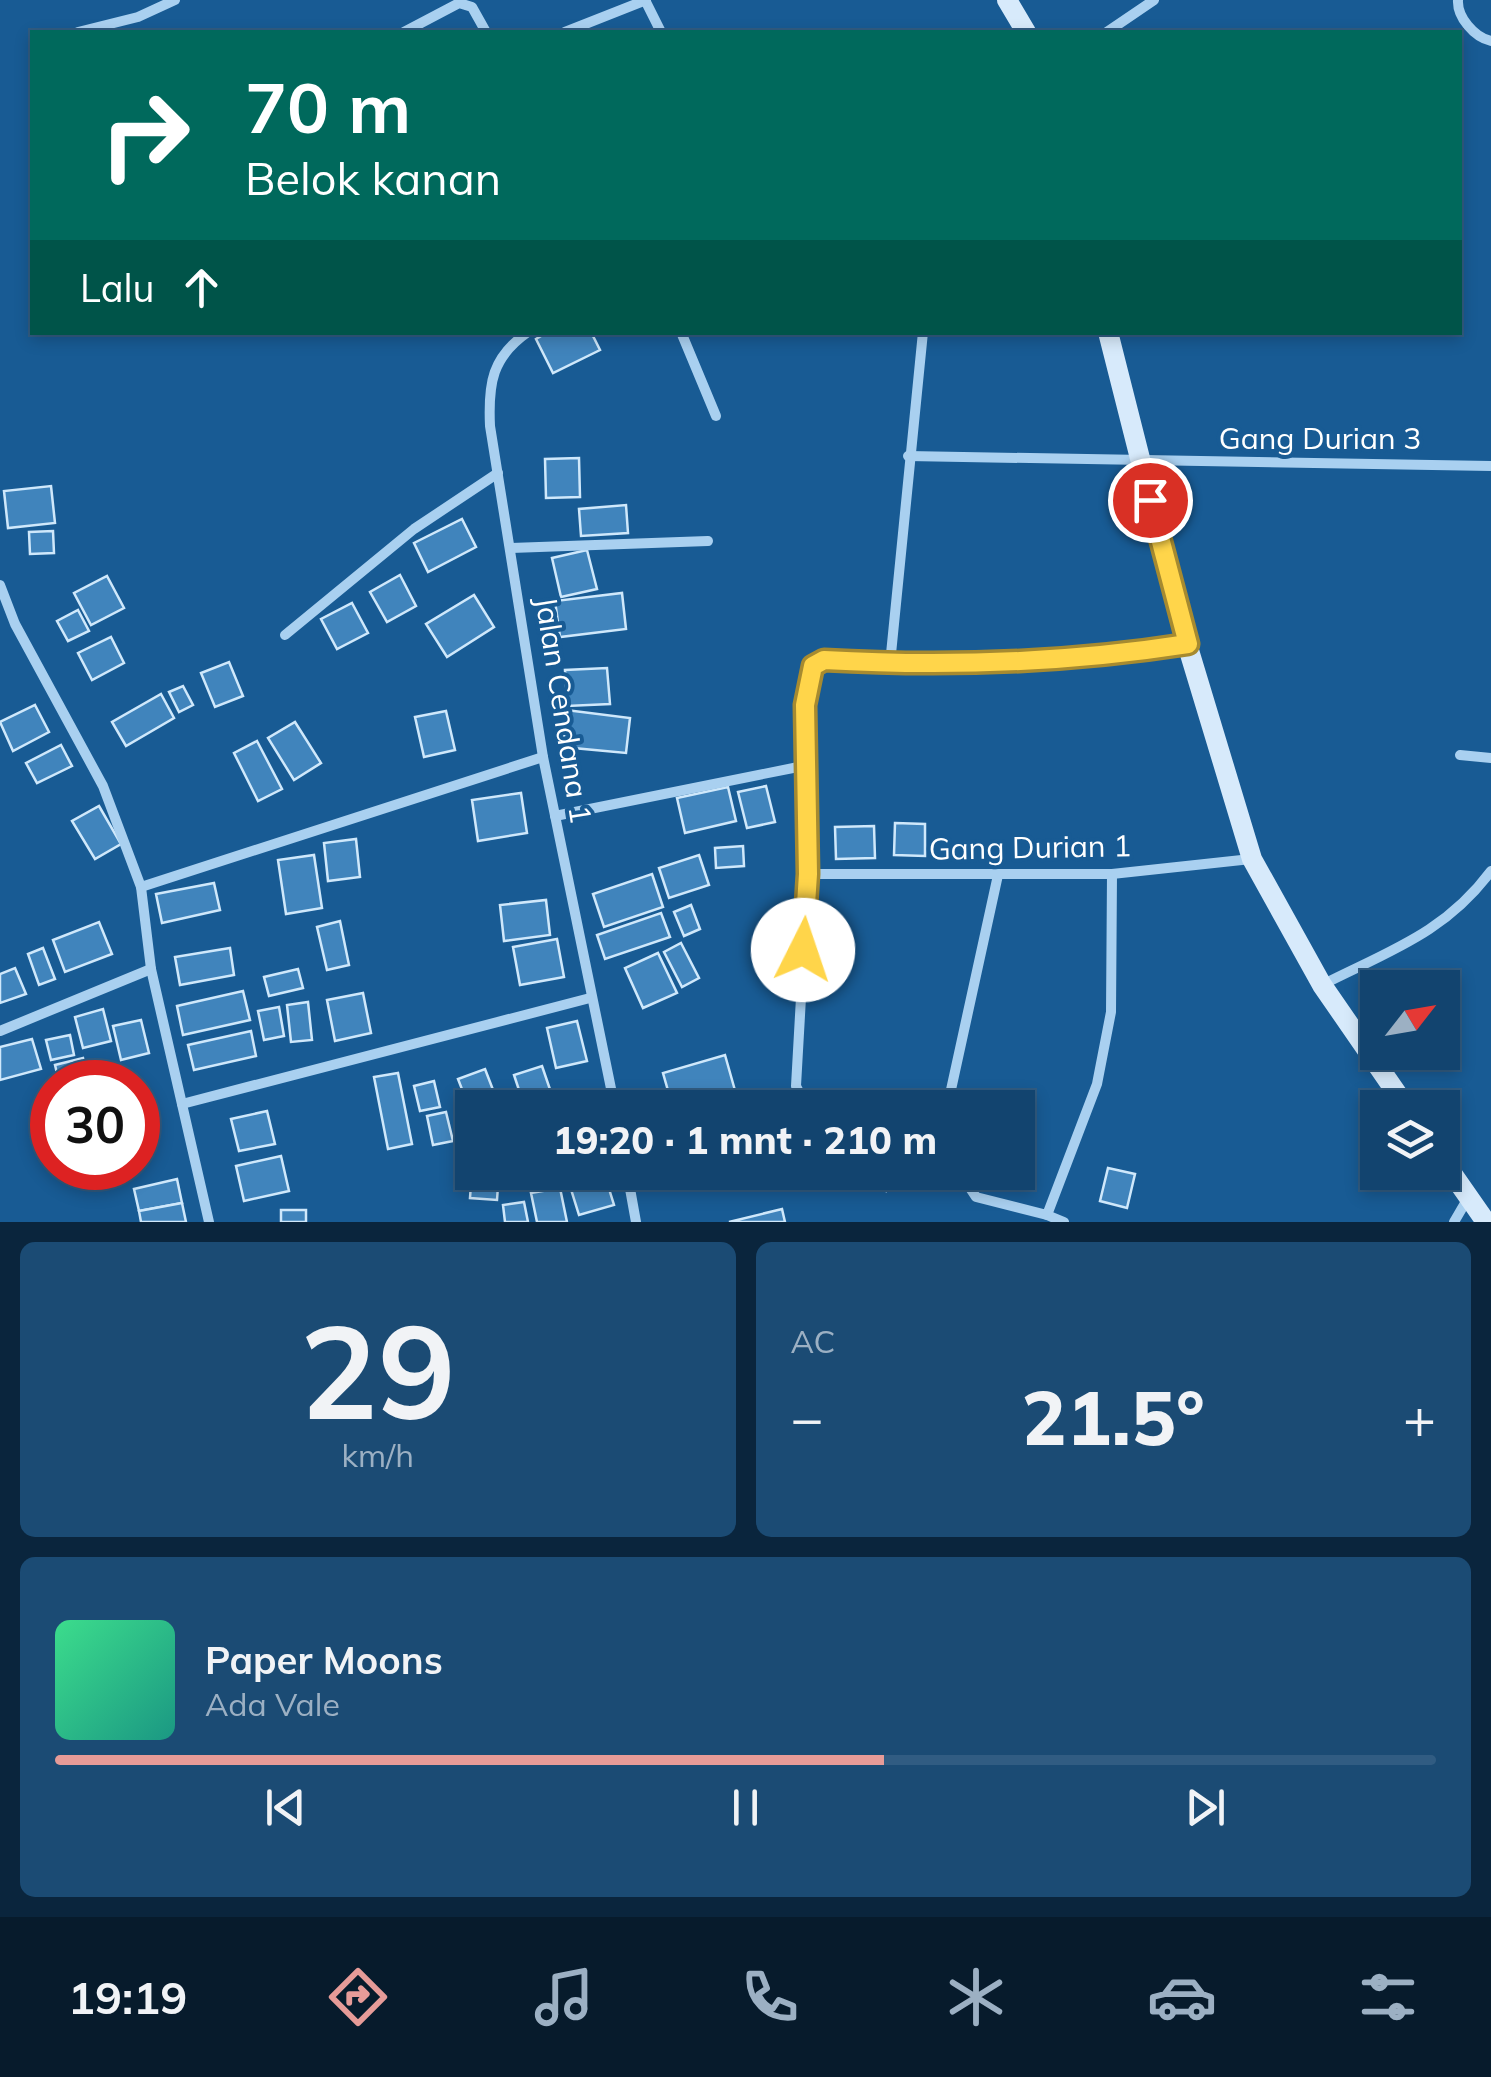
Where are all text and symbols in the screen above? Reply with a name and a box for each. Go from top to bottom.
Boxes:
text: 70 m [245,63,411,151]
icon: right [80,70,210,200]
text: Belok kanan [245,150,501,206]
icon: ahead [174,260,229,315]
text: Lalu [80,264,154,312]
street label: Gang Durian 3 [1219,419,1421,457]
pin [1108,458,1193,543]
icon: arrive [1123,473,1178,528]
street label: Jalan Cendana 1 [527,594,601,826]
street label: Gang Durian 1 [928,826,1132,868]
position arrow [751,898,855,1002]
north arrow [1360,970,1460,1070]
map controls [1360,970,1460,1190]
speed limit sign: 30 [30,1060,160,1190]
button: layers [1360,1090,1460,1190]
text: 19:20 · 1 mnt · 210 m [553,1116,937,1164]
text: 29 [300,1288,456,1452]
text: AC [791,1321,836,1361]
text: 21.5° [1022,1370,1205,1464]
text: − [791,1383,824,1452]
text: + [1403,1383,1436,1452]
text: km/h [342,1435,414,1475]
text: Paper Moons [205,1636,443,1684]
text: Ada Vale [205,1684,340,1724]
icon: previous [258,1780,313,1835]
icon: pause [718,1780,773,1835]
icon: next [1178,1780,1233,1835]
icon: directions [323,1962,393,2032]
icon: music [529,1962,599,2032]
icon: phone [735,1962,805,2032]
icon: climate [941,1962,1011,2032]
icon: car [1147,1962,1217,2032]
icon: filters [1353,1962,1423,2032]
text: 19:19 [68,1969,187,2025]

